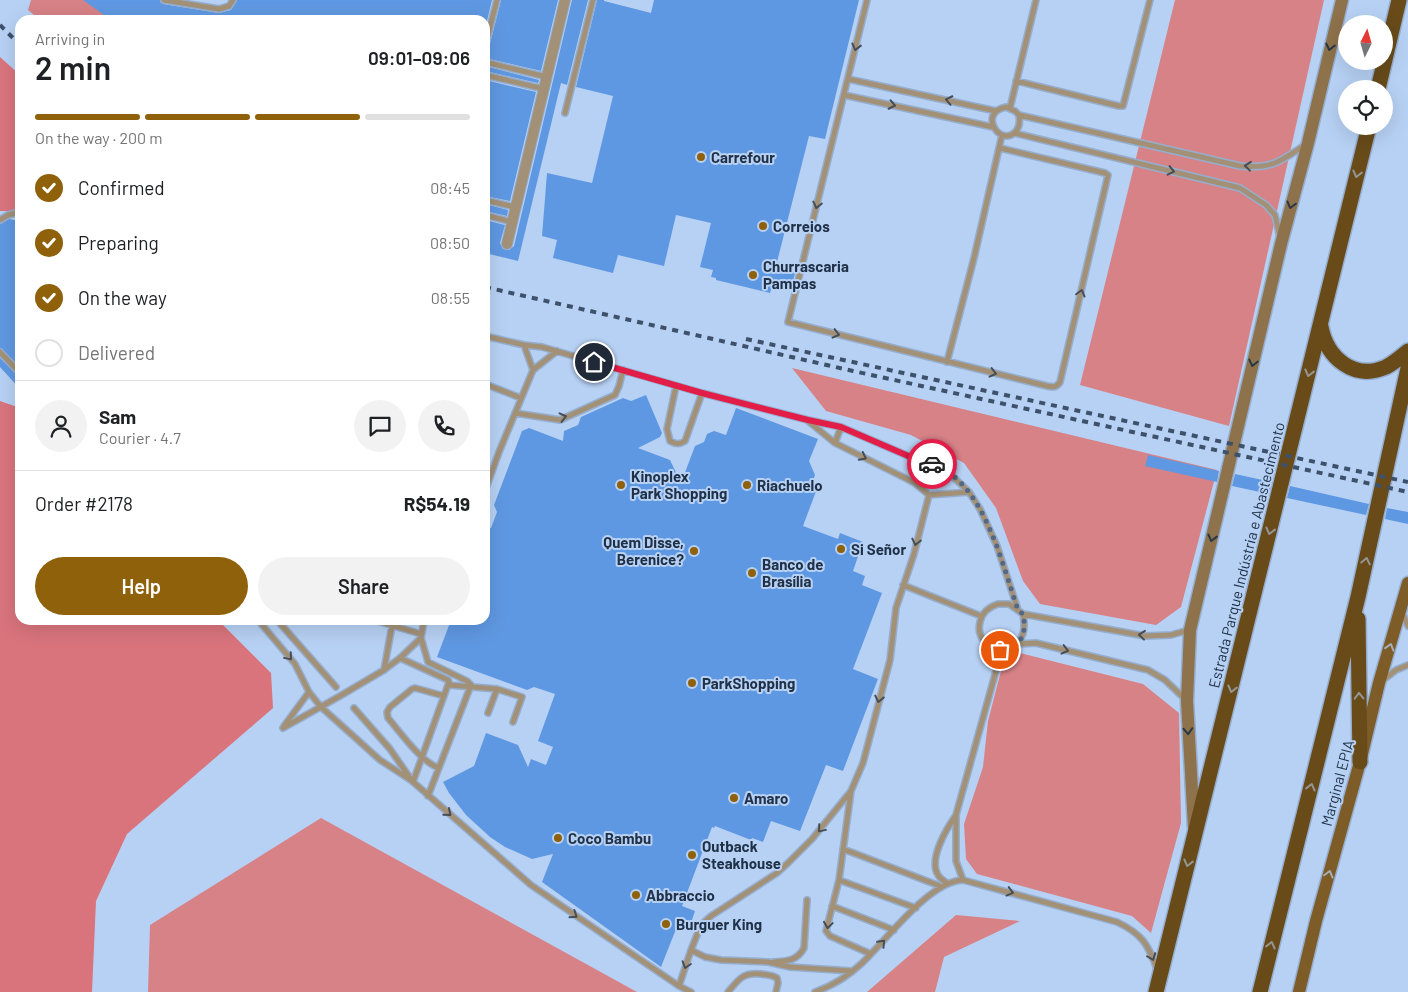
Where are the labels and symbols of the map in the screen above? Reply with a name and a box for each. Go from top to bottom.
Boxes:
north arrow [1338,15,1392,70]
one-way arrow [852,43,862,51]
one-way arrow [1325,43,1336,52]
one-way arrow [944,96,953,106]
one-way arrow [887,100,896,110]
place label: Carrefour [711,148,775,166]
marker: Carrefour [695,151,707,163]
one-way arrow [1244,161,1252,172]
one-way arrow [1167,165,1176,176]
one-way arrow [1352,169,1363,178]
one-way arrow [812,201,823,210]
one-way arrow [1287,201,1297,209]
place label: Correios [773,217,830,235]
marker: Correios [757,220,769,232]
place label: Churrascaria Pampas [763,257,849,292]
marker: Churrascaria Pampas [747,269,759,281]
one-way arrow [1075,288,1086,297]
one-way arrow [831,328,840,339]
pin [573,341,615,383]
one-way arrow [1248,359,1259,368]
one-way arrow [989,367,998,378]
one-way arrow [1304,368,1315,377]
one-way arrow [558,412,567,423]
street label: Estrada Parque Indústria e Abastecimento [1204,420,1288,690]
courier [907,439,957,489]
one-way arrow [857,451,866,461]
place label: Kinoplex Park Shopping [631,467,727,502]
place label: Riachuelo [757,476,823,494]
marker: Kinoplex Park Shopping [615,479,627,491]
marker: Riachuelo [741,479,753,491]
one-way arrow [1265,526,1276,535]
place label: Quem Disse, Berenice? [603,533,684,568]
one-way arrow [1207,534,1218,543]
one-way arrow [911,537,922,546]
place label: Si Señor [851,540,906,558]
marker: Si Señor [835,543,847,555]
marker: Quem Disse, Berenice? [688,545,700,557]
place label: Banco de Brasília [762,555,823,590]
one-way arrow [1360,557,1370,566]
marker: Banco de Brasília [746,567,758,579]
pin [979,629,1021,671]
one-way arrow [1137,630,1145,641]
one-way arrow [1060,644,1069,655]
one-way arrow [1384,644,1394,652]
one-way arrow [283,652,292,661]
place label: ParkShopping [702,674,795,692]
marker: ParkShopping [686,677,698,689]
one-way arrow [1227,684,1237,692]
one-way arrow [1354,692,1364,700]
one-way arrow [874,695,885,704]
one-way arrow [1183,727,1194,735]
street label: Marginal EPIA [1317,738,1357,828]
one-way arrow [1305,783,1315,791]
place label: Amaro [744,789,788,807]
marker: Amaro [728,792,740,804]
one-way arrow [442,808,451,816]
one-way arrow [818,823,826,832]
place label: Coco Bambu [568,829,651,847]
marker: Coco Bambu [552,832,564,844]
place label: Outback Steakhouse [702,837,781,872]
marker: Outback Steakhouse [686,849,698,861]
one-way arrow [1184,859,1194,867]
one-way arrow [1323,870,1334,879]
place label: Abbraccio [646,886,715,904]
one-way arrow [1006,887,1014,897]
marker: Abbraccio [630,889,642,901]
one-way arrow [569,909,578,918]
place label: Burguer King [676,915,762,933]
marker: Burguer King [660,918,672,930]
one-way arrow [823,921,834,929]
one-way arrow [876,939,885,948]
one-way arrow [1266,941,1276,949]
one-way arrow [1146,952,1156,961]
one-way arrow [681,961,691,969]

